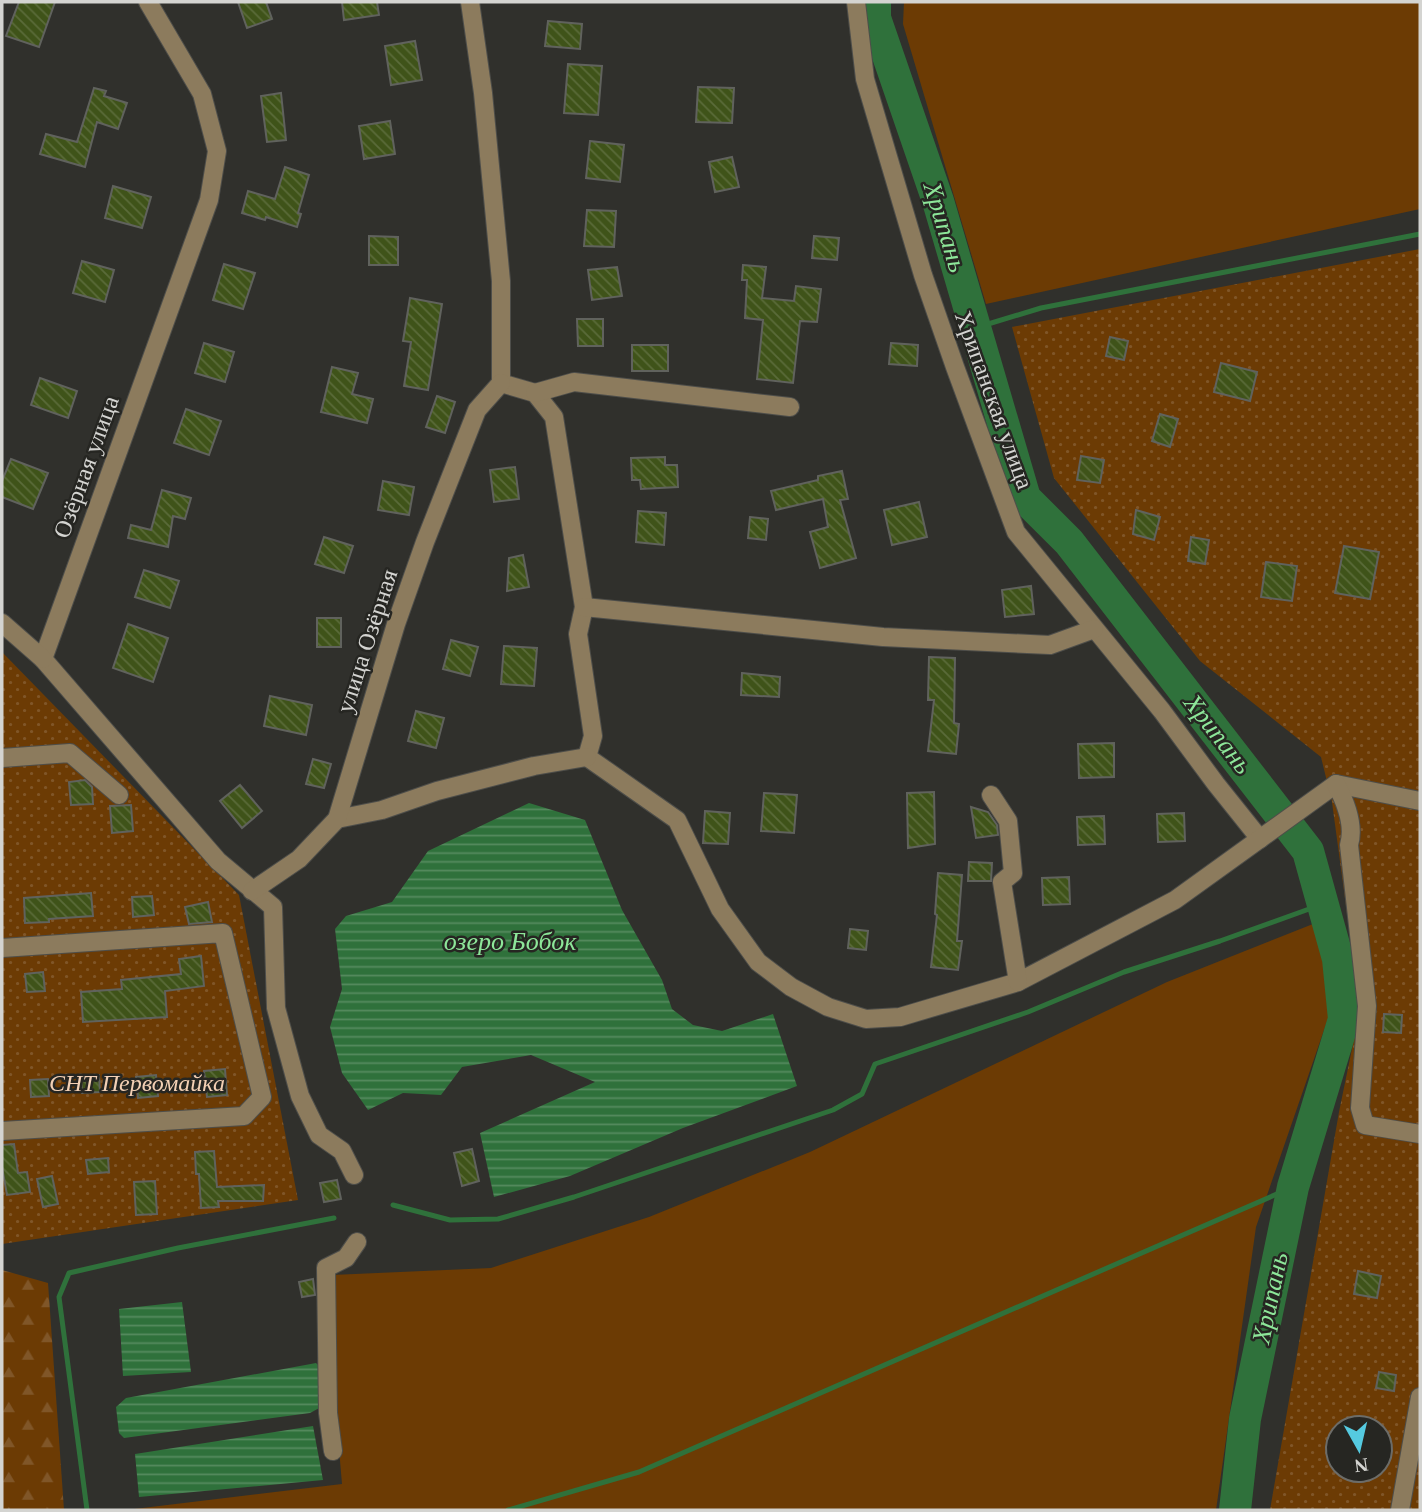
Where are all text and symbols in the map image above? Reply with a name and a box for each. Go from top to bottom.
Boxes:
water label: Хрипань [917,178,972,276]
street label: Хрипанская улица [950,307,1038,493]
street label: Озёрная улица [48,392,124,542]
street label: улица Озёрная [332,566,402,716]
water label: Хрипань [1177,688,1258,780]
water label: озеро Бобок [444,927,577,956]
park label: СНТ Первомайка [49,1070,225,1096]
water label: Хрипань [1246,1250,1294,1347]
north arrow [1324,1414,1394,1484]
text: N [1353,1454,1370,1477]

